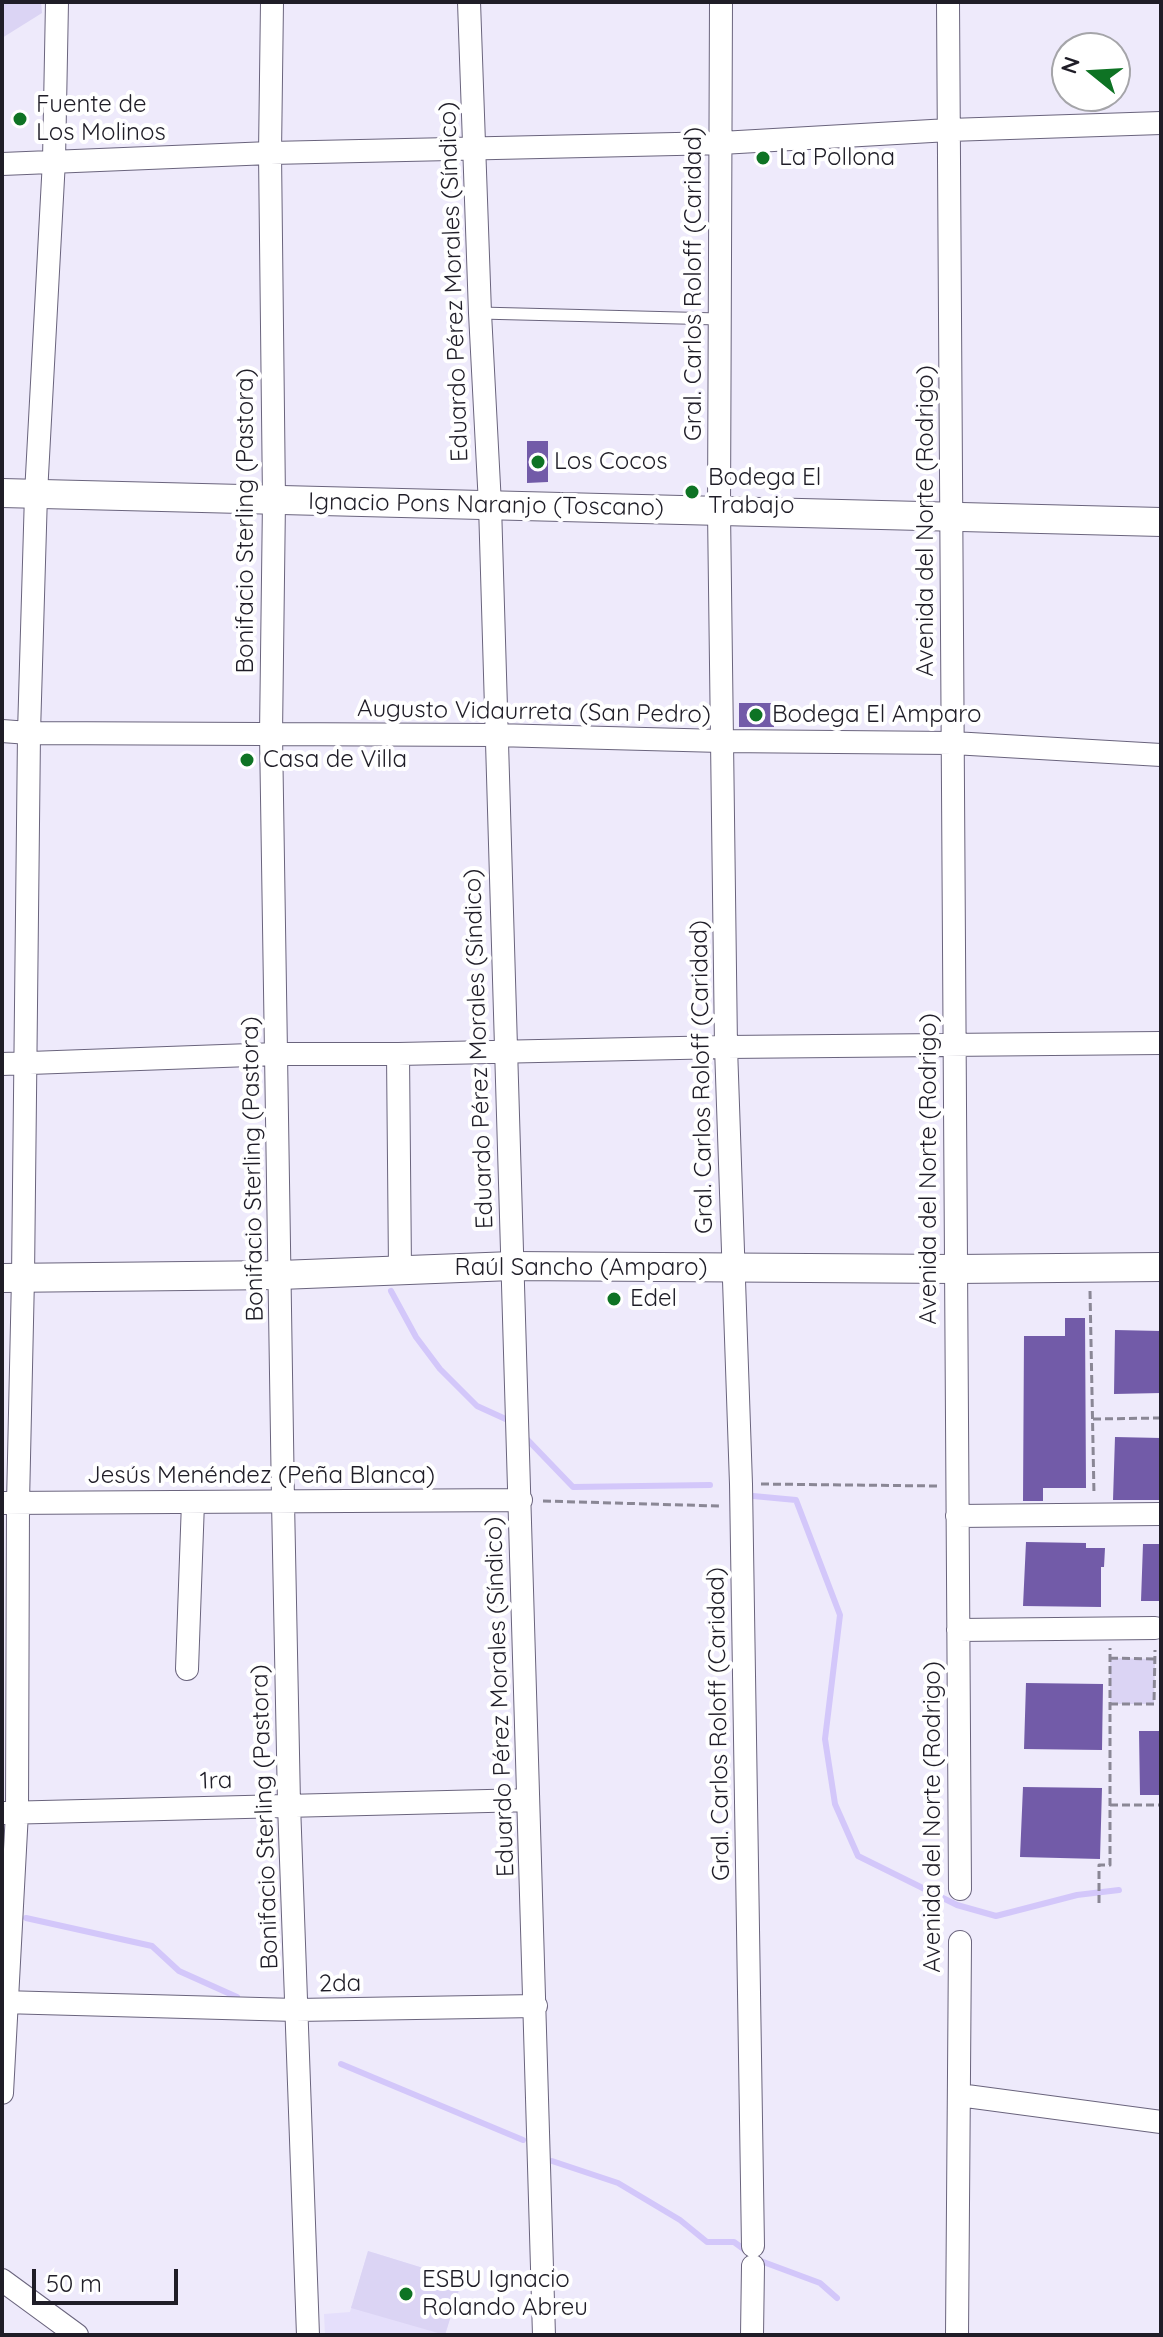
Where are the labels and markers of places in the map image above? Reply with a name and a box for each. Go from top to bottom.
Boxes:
place label: Fuente de Los Molinos [36,91,166,147]
marker: Fuente de Los Molinos [11,110,29,128]
place label: La Pollona [779,144,895,172]
marker: La Pollona [754,149,772,167]
place label: Los Cocos [554,448,667,476]
marker: Los Cocos [529,453,547,471]
place label: Bodega El Trabajo [708,464,821,520]
marker: Bodega El Trabajo [683,483,701,501]
place label: Bodega El Amparo [772,701,981,729]
marker: Bodega El Amparo [747,706,765,724]
place label: Casa de Villa [263,746,407,774]
marker: Casa de Villa [238,751,256,769]
place label: Edel [630,1285,677,1313]
marker: Edel [605,1290,623,1308]
place label: ESBU Ignacio Rolando Abreu [422,2266,588,2322]
marker: ESBU Ignacio Rolando Abreu [397,2285,415,2303]

